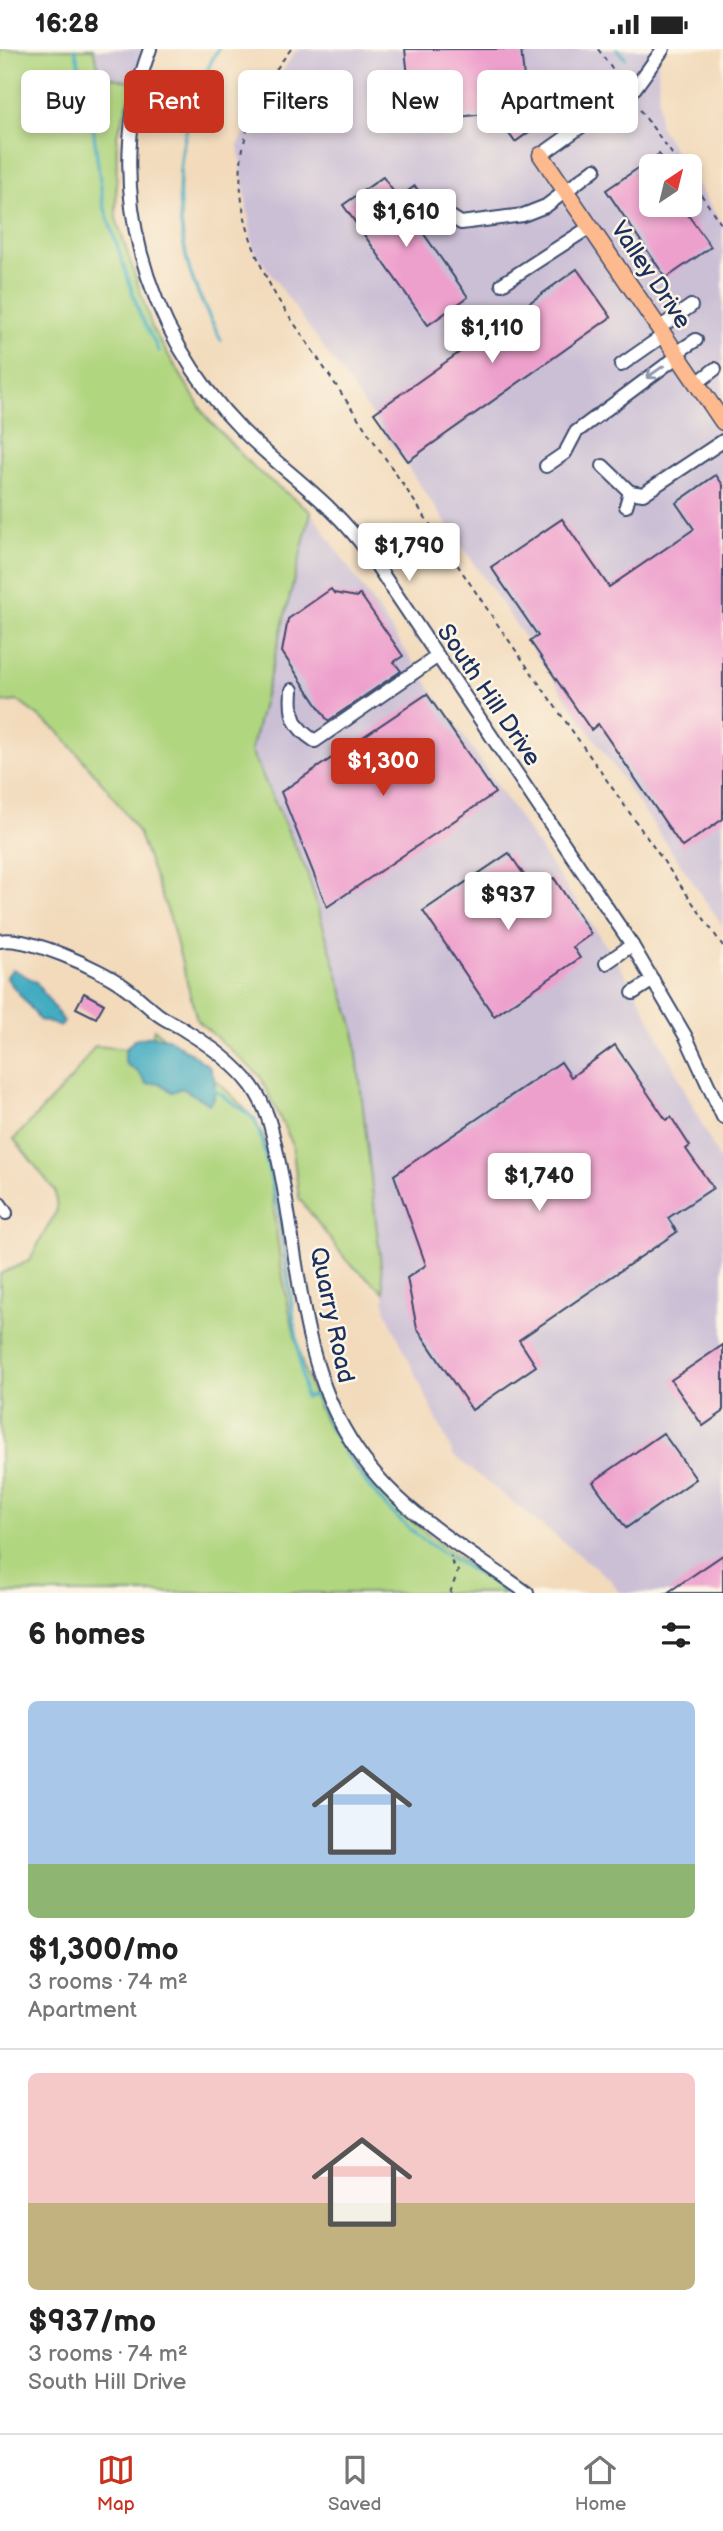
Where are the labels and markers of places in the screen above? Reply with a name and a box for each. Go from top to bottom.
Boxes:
pin: $1,610 [349,189,463,249]
pin: $1,110 [435,305,549,365]
pin: $1,790 [352,524,466,583]
pin: $1,300 [326,739,440,798]
pin: $937 [467,873,549,932]
pin: $1,740 [482,1153,596,1213]

